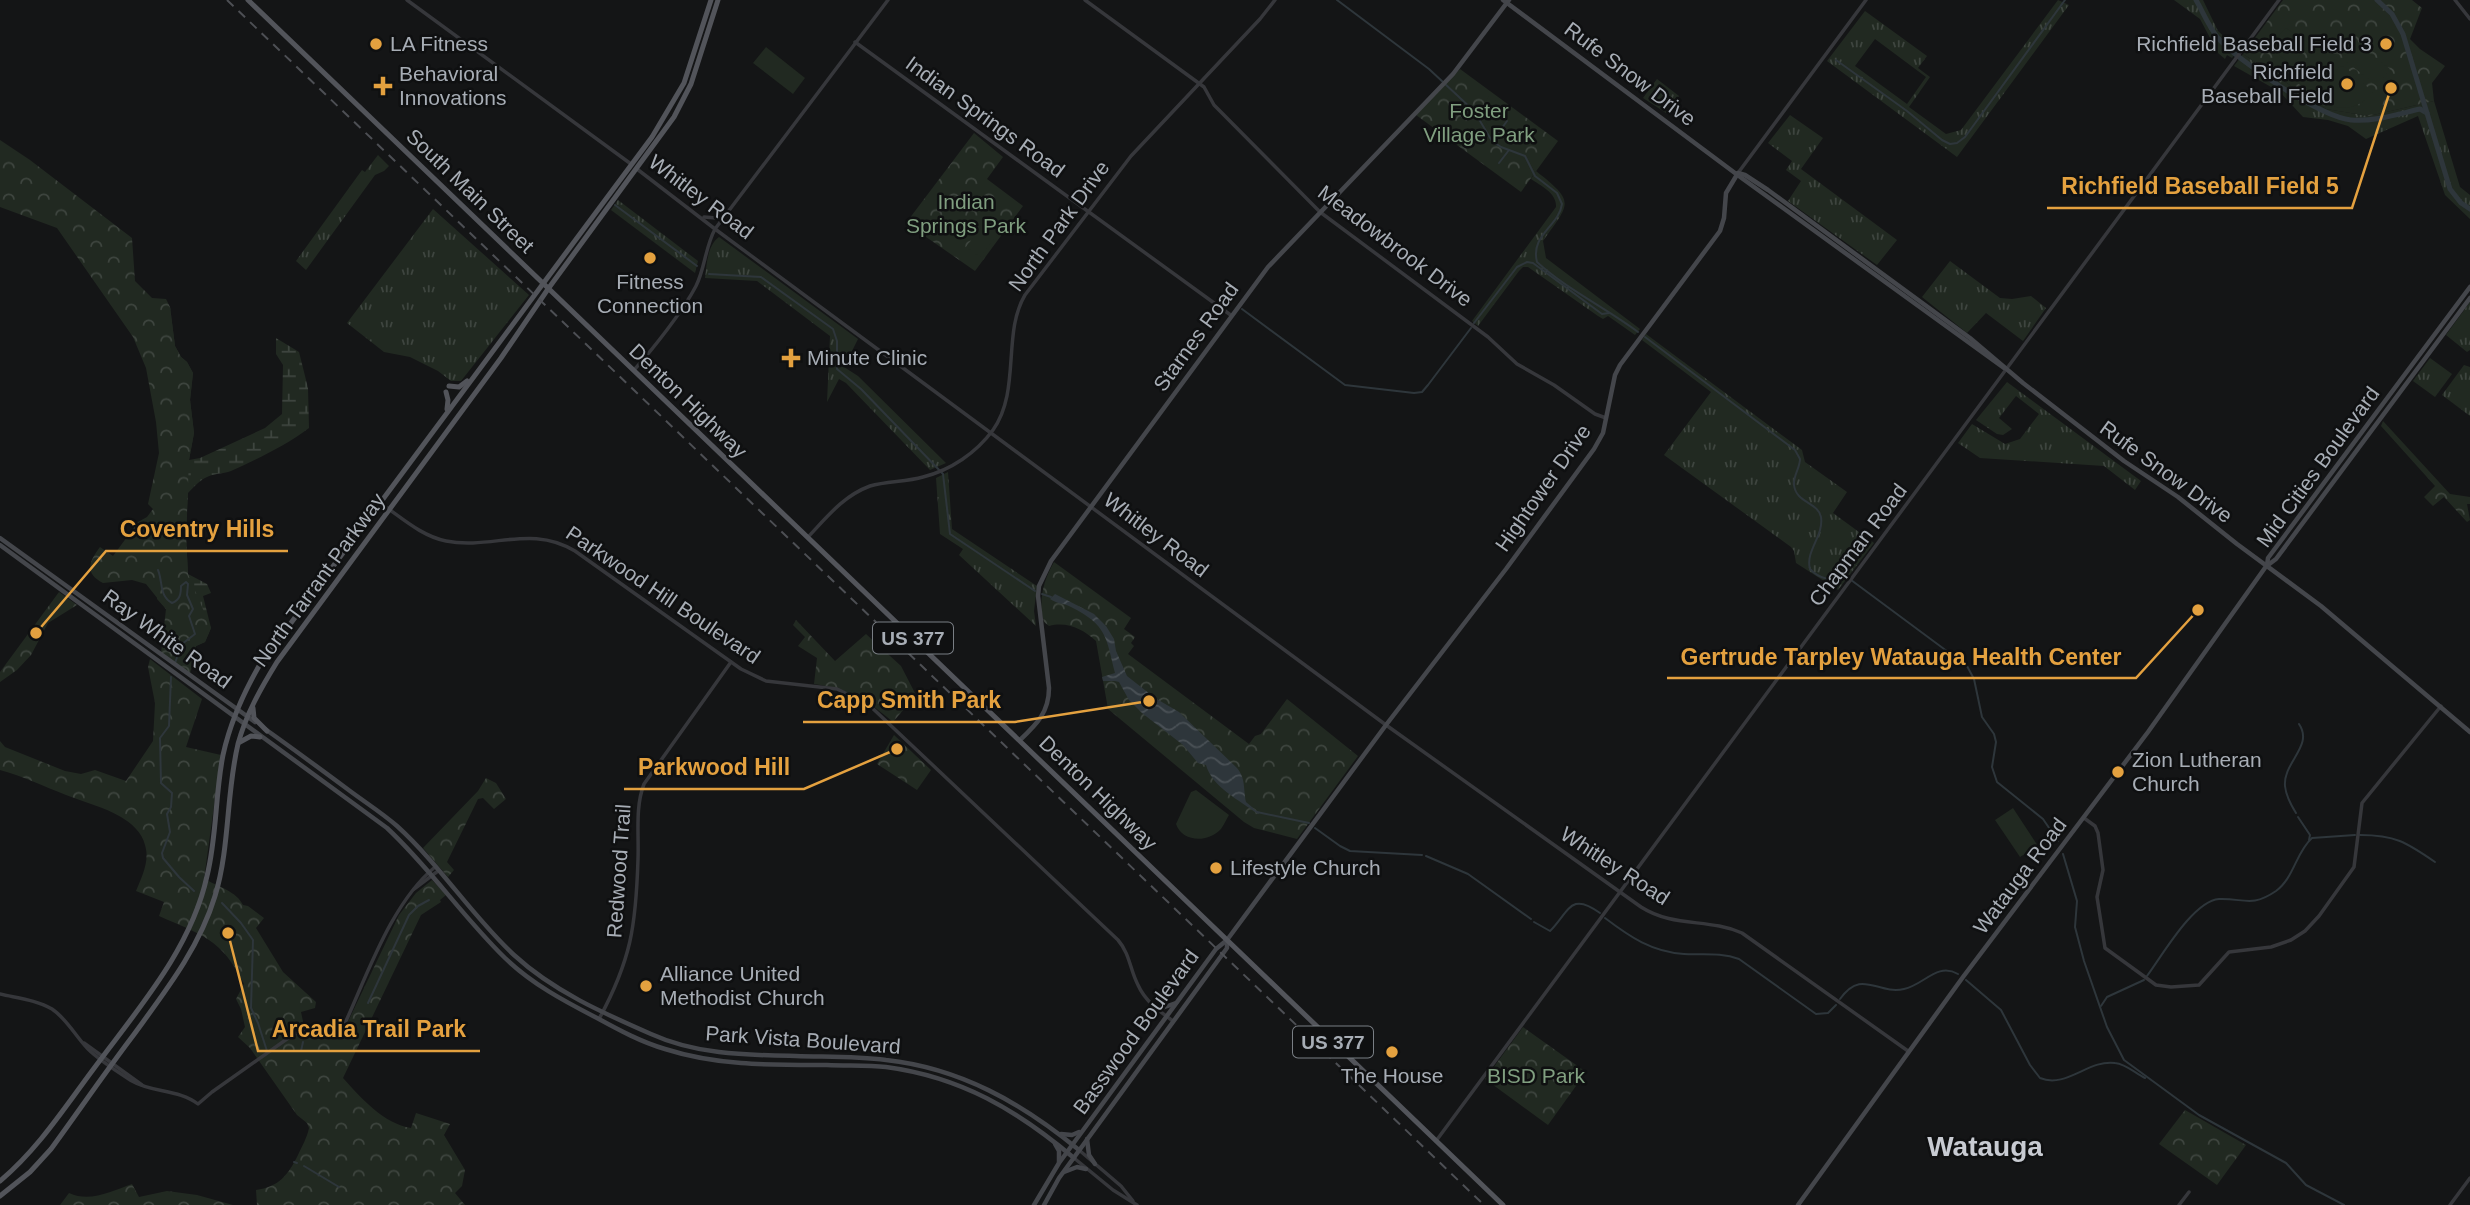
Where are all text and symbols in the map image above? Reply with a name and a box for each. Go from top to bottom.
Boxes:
street label: Rufe Snow Drive [1560,17,1700,130]
place label: LA Fitness [390,32,488,55]
place label: Richfield Baseball Field 3 [2136,32,2372,55]
marker: LA Fitness [368,36,384,52]
marker: Richfield Baseball Field 3 [2378,36,2394,52]
street label: Indian Springs Road [902,51,1069,182]
place label: Richfield Baseball Field [2201,60,2333,107]
place label: Behavioral Innovations [399,62,506,109]
marker: Behavioral Innovations [373,76,393,96]
marker: Richfield Baseball Field [2339,76,2355,92]
park label: Foster Village Park [1423,99,1535,146]
street label: South Main Street [402,124,539,257]
street label: Whitley Road [645,150,758,243]
street label: North Park Drive [1004,156,1114,295]
callout: Richfield Baseball Field 5 [2047,164,2352,208]
text: Richfield Baseball Field 5 [2061,173,2339,199]
street label: Meadowbrook Drive [1314,180,1477,311]
park label: Indian Springs Park [906,190,1027,237]
marker: Fitness Connection [642,250,658,266]
place label: Fitness Connection [597,270,703,317]
street label: Starnes Road [1149,278,1243,395]
street label: Denton Highway [625,339,752,463]
place label: Minute Clinic [807,346,927,369]
marker: Minute Clinic [781,348,801,368]
street label: Mid Cities Boulevard [2252,382,2384,551]
street label: Rufe Snow Drive [2096,416,2237,527]
street label: Hightower Drive [1490,420,1595,555]
street label: Chapman Road [1804,479,1911,610]
street label: North Tarrant Parkway [248,488,389,671]
street label: Whitley Road [1100,488,1213,581]
callout: Coventry Hills [106,507,288,551]
text: Coventry Hills [120,516,274,542]
street label: Parkwood Hill Boulevard [562,521,765,668]
street label: Ray White Road [99,584,236,693]
road number: US 377 [873,622,953,653]
callout: Gertrude Tarpley Watauga Health Center [1667,634,2136,678]
text: Gertrude Tarpley Watauga Health Center [1681,644,2122,670]
callout: Capp Smith Park [803,678,1015,722]
text: Capp Smith Park [817,687,1001,713]
street label: Denton Highway [1035,731,1162,855]
callout: Parkwood Hill [624,745,804,789]
place label: Zion Lutheran Church [2132,748,2262,795]
text: Parkwood Hill [638,754,790,780]
marker: Zion Lutheran Church [2110,764,2126,780]
street label: Redwood Trail [602,803,635,939]
street label: Watauga Road [1968,813,2071,938]
street label: Whitley Road [1557,822,1674,909]
place label: Lifestyle Church [1230,856,1381,879]
marker: Lifestyle Church [1208,860,1224,876]
street label: Basswood Boulevard [1068,945,1203,1118]
place label: Alliance United Methodist Church [660,962,825,1009]
marker: Alliance United Methodist Church [638,978,654,994]
callout: Arcadia Trail Park [258,1007,480,1051]
text: Arcadia Trail Park [272,1016,466,1042]
street label: Park Vista Boulevard [705,1021,901,1058]
road number: US 377 [1293,1026,1373,1058]
marker: The House [1384,1044,1400,1060]
place label: The House [1341,1064,1443,1087]
park label: BISD Park [1487,1064,1586,1087]
district label: Watauga [1927,1131,2043,1162]

